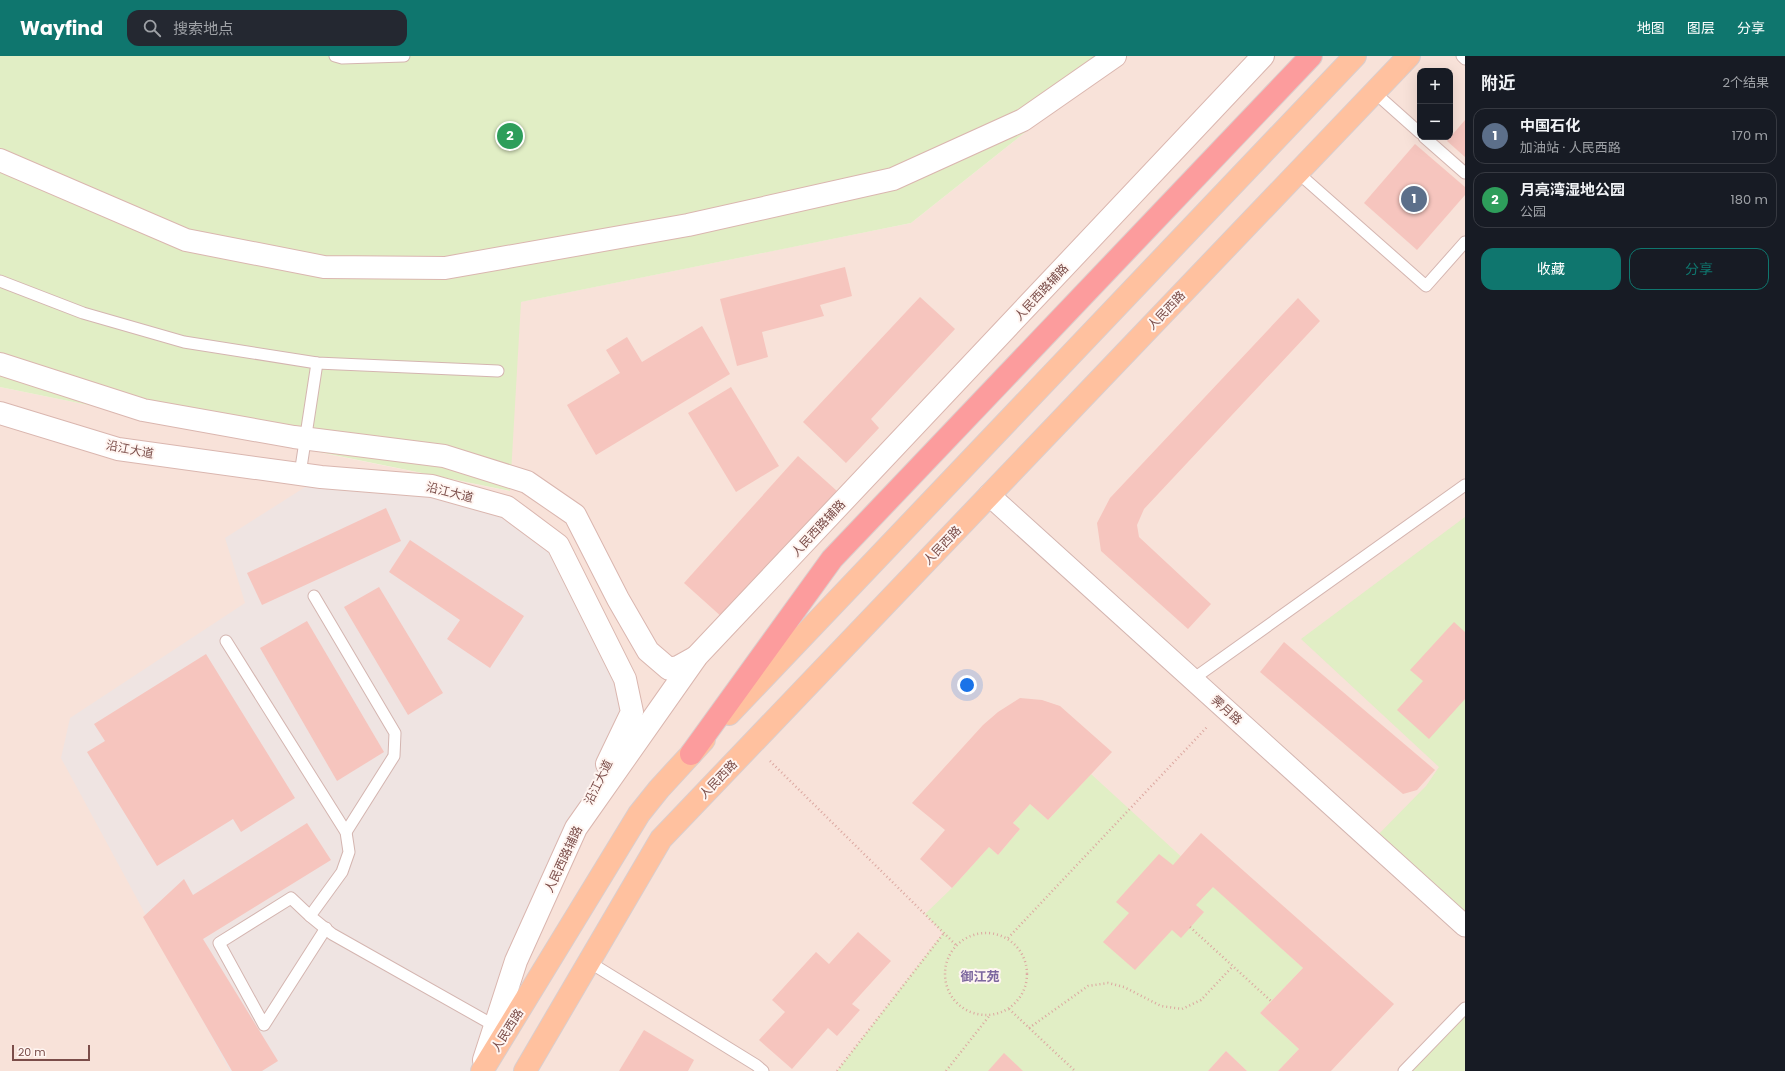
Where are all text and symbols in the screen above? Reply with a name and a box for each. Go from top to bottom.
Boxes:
search box [127,10,407,46]
text: Wayfind [20,15,103,42]
icon: search [141,17,163,39]
text: 搜索地点 [173,18,233,39]
text: 地图 [1637,18,1665,38]
text: 图层 [1687,18,1715,38]
text: 分享 [1737,18,1765,38]
map controls [1417,68,1453,140]
button: + [1417,68,1453,104]
text: 附近 [1481,71,1515,95]
text: 2个结果 [1723,73,1769,92]
button: − [1417,104,1453,140]
text: 中国石化 [1520,115,1580,136]
pin: 2 [497,121,523,151]
text: 1 [1493,126,1497,145]
text: 170 m [1732,126,1768,145]
text: 加油站 · 人民西路 [1520,138,1621,157]
text: 月亮湾湿地公园 [1520,179,1625,200]
pin: 1 [1401,184,1427,214]
text: 2 [1491,190,1499,209]
text: 180 m [1731,190,1768,209]
text: 公园 [1520,202,1546,221]
button: 收藏 [1481,248,1621,290]
button: 分享 [1629,248,1769,290]
street label: 人民西路辅路 [1010,260,1072,324]
street label: 人民西路 [1143,287,1189,333]
street label: 沿江大道 [105,436,155,462]
street label: 沿江大道 [425,478,475,506]
street label: 人民西路辅路 [787,496,849,560]
street label: 人民西路 [919,522,965,568]
your location [957,675,977,695]
street label: 霁月路 [1208,692,1246,728]
street label: 人民西路 [695,756,741,802]
street label: 沿江大道 [580,757,616,807]
street label: 人民西路辅路 [540,823,586,895]
district label: 御江苑 [960,967,1000,986]
street label: 人民西路 [487,1005,527,1055]
scale bar [12,1043,90,1062]
text: 20 m [18,1044,46,1060]

